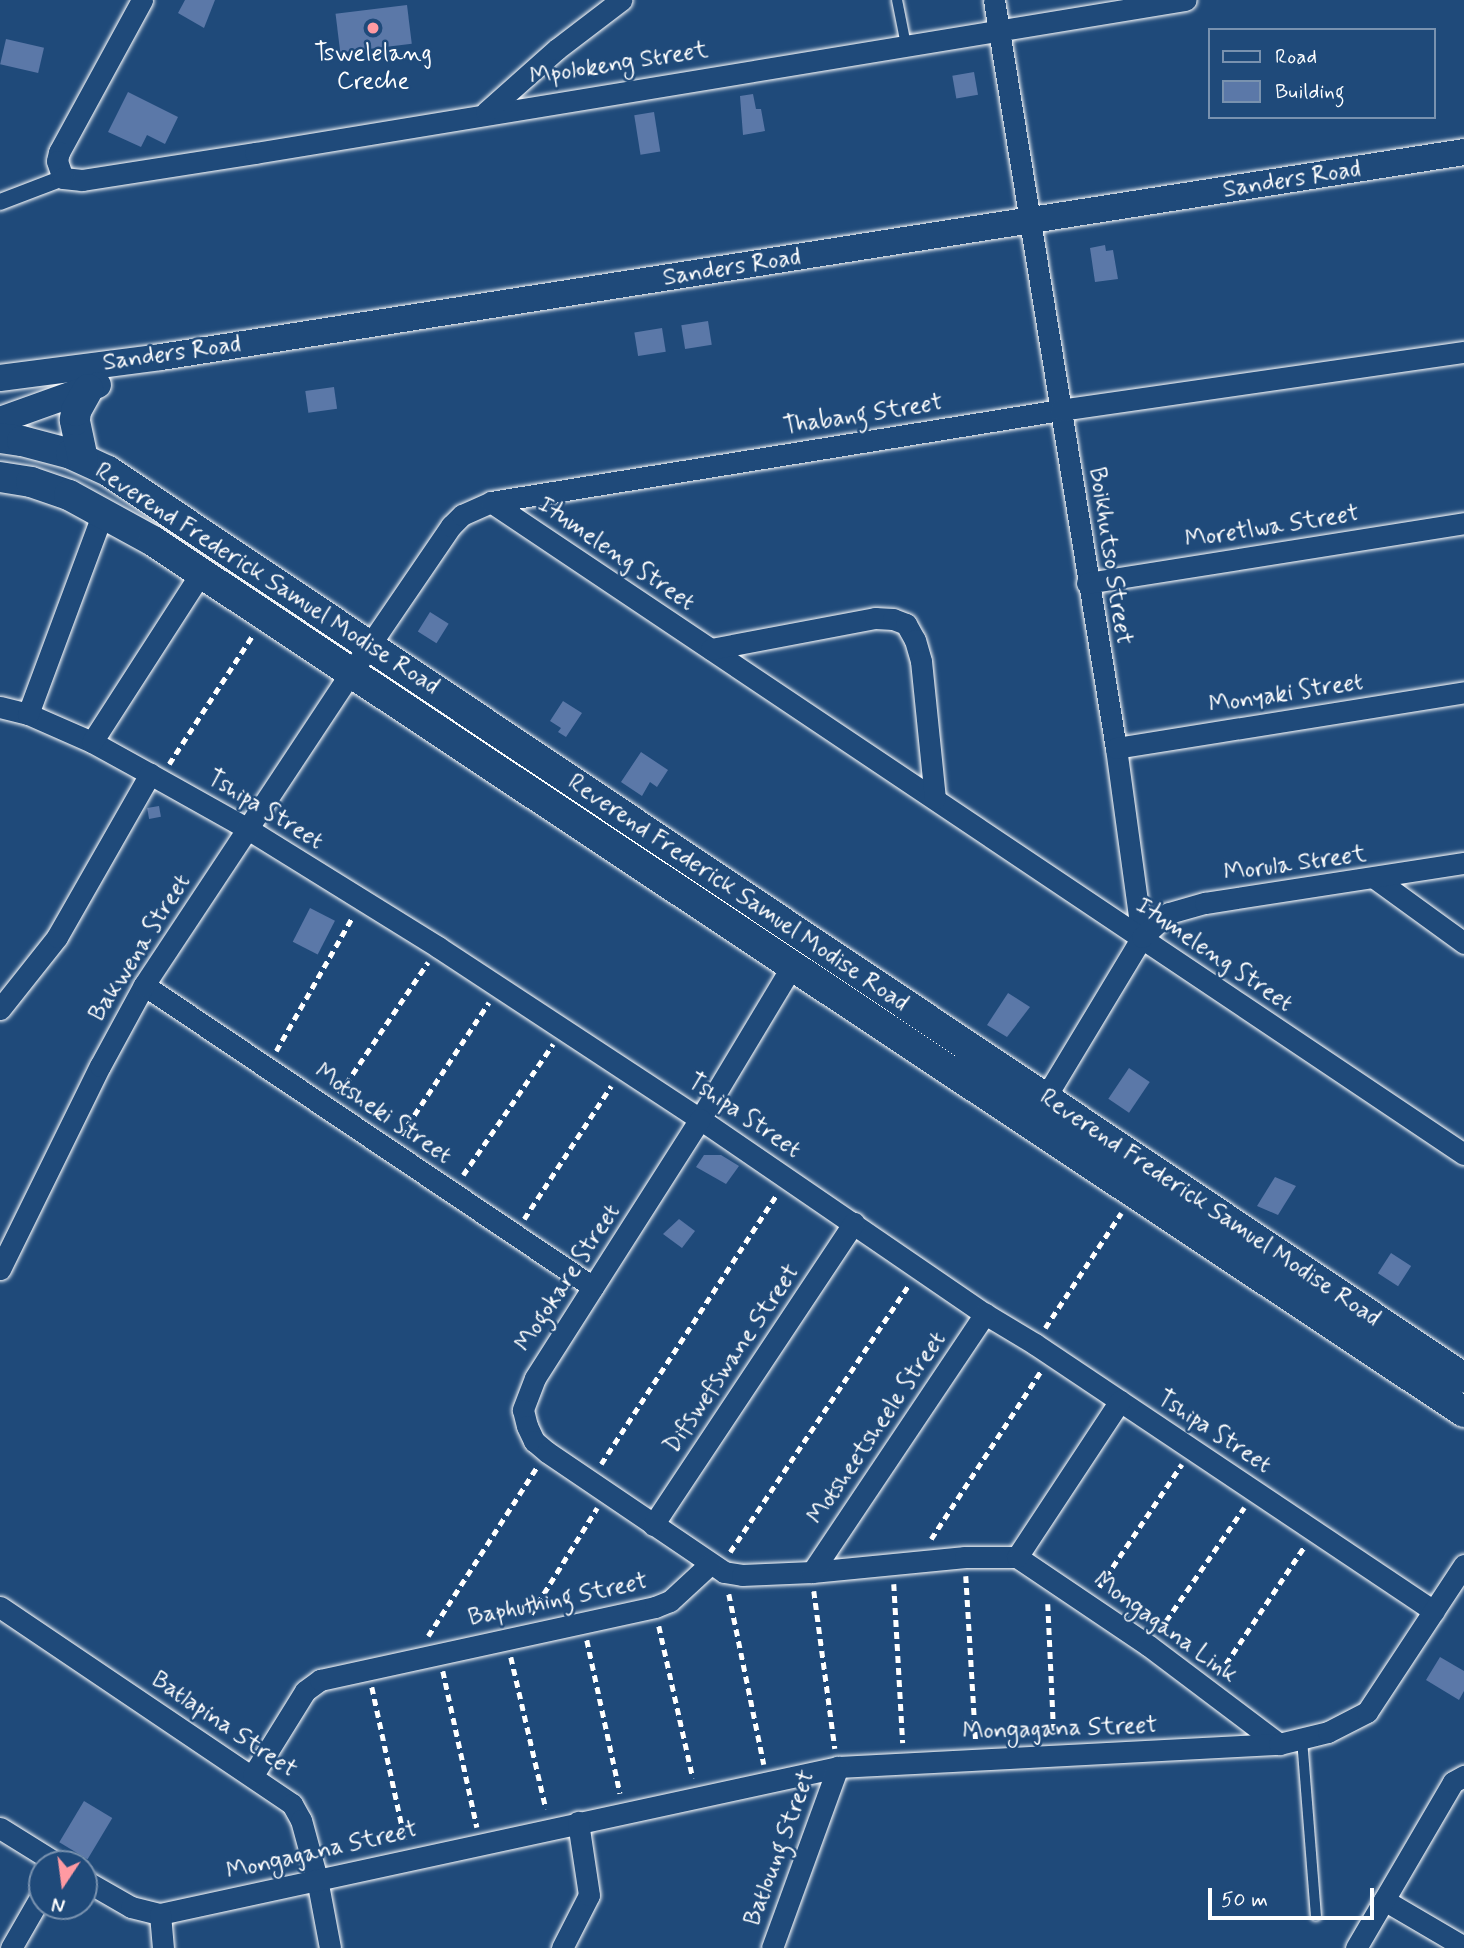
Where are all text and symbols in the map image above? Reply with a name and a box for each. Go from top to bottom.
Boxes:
marker: Tswelelang Creche [365,20,381,36]
legend [1208,28,1436,119]
street label: Mpolokeng Street [528,36,710,92]
place label: Tswelelang Creche [314,40,432,96]
text: Road [1275,43,1317,71]
text: Building [1275,78,1345,106]
street label: Sanders Road [1222,155,1362,205]
street label: Sanders Road [662,243,802,293]
street label: Sanders Road [102,330,242,378]
street label: Thabang Street [782,388,944,442]
street label: Reverend Frederick Samuel Modise Road [90,457,444,701]
street label: Boikhutso Street [1082,466,1138,646]
street label: Itumeleng Street [530,490,702,618]
street label: Moretlwa Street [1184,499,1360,555]
street label: Monyaki Street [1205,667,1367,721]
street label: Tshipa Street [200,763,330,857]
street label: Reverend Frederick Samuel Modise Road [562,768,914,1018]
street label: Morula Street [1222,840,1368,888]
street label: Bakwena Street [82,867,198,1029]
street label: Itumeleng Street [1128,891,1300,1019]
street label: Motsheki Street [307,1056,459,1172]
street label: Tshipa Street [680,1066,808,1166]
street label: Reverend Frederick Samuel Modise Road [1034,1083,1386,1333]
street label: Mogokare Street [508,1197,628,1359]
street label: Difswefswane Street [658,1259,806,1459]
street label: Motsheetsheele Street [801,1324,953,1532]
street label: Tshipa Street [1150,1383,1278,1481]
street label: Mongagana Link [1087,1566,1243,1690]
street label: Baphuthing Street [466,1567,650,1633]
street label: Batlapina Street [146,1666,302,1784]
street label: Mongagana Street [963,1711,1157,1747]
street label: Batloung Street [739,1767,821,1929]
street label: Mongagana Street [224,1815,420,1887]
north arrow [28,1850,98,1920]
scale bar [1212,1874,1378,1918]
text: 50 m [1221,1886,1268,1914]
text: N [50,1890,68,1918]

